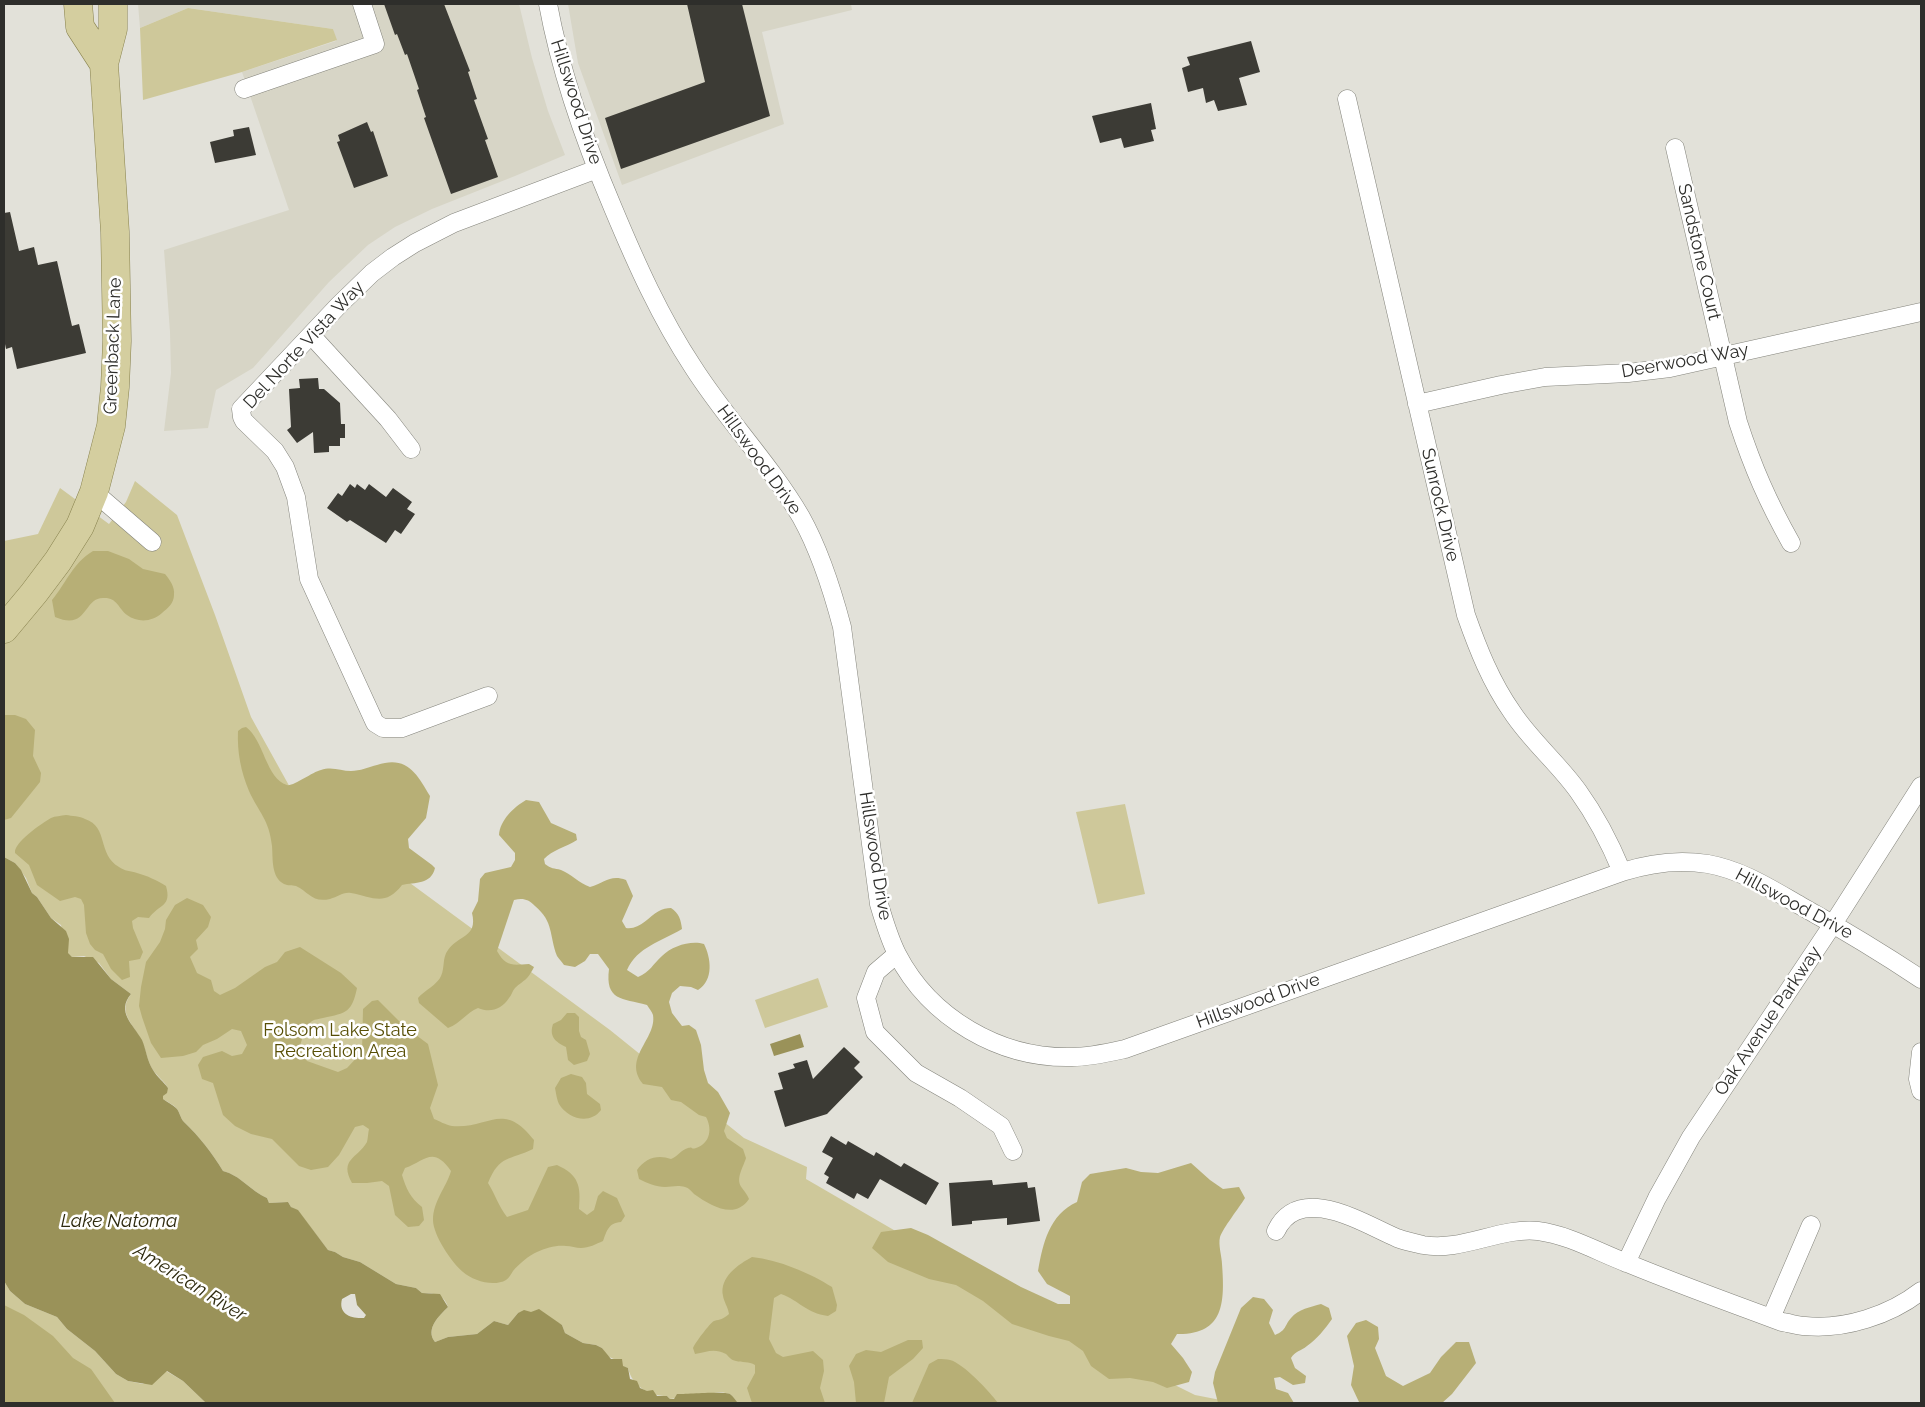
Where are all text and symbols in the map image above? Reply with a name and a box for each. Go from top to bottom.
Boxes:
street label: Hillswood Drive [546,37,606,167]
street label: Sandstone Court [1673,182,1725,322]
street label: Greenback Lane [100,277,126,415]
street label: Del Norte Vista Way [239,277,369,413]
street label: Deerwood Way [1620,339,1750,383]
street label: Hillswood Drive [712,401,806,519]
street label: Sunrock Drive [1416,446,1464,564]
street label: Hillswood Drive [854,790,896,922]
street label: Hillswood Drive [1732,864,1856,944]
street label: Oak Avenue Parkway [1710,942,1826,1100]
street label: Hillswood Drive [1193,969,1323,1033]
park label: Folsom Lake State Recreation Area [263,1020,417,1062]
water label: Lake Natoma [61,1210,177,1232]
water label: American River [130,1239,250,1327]

